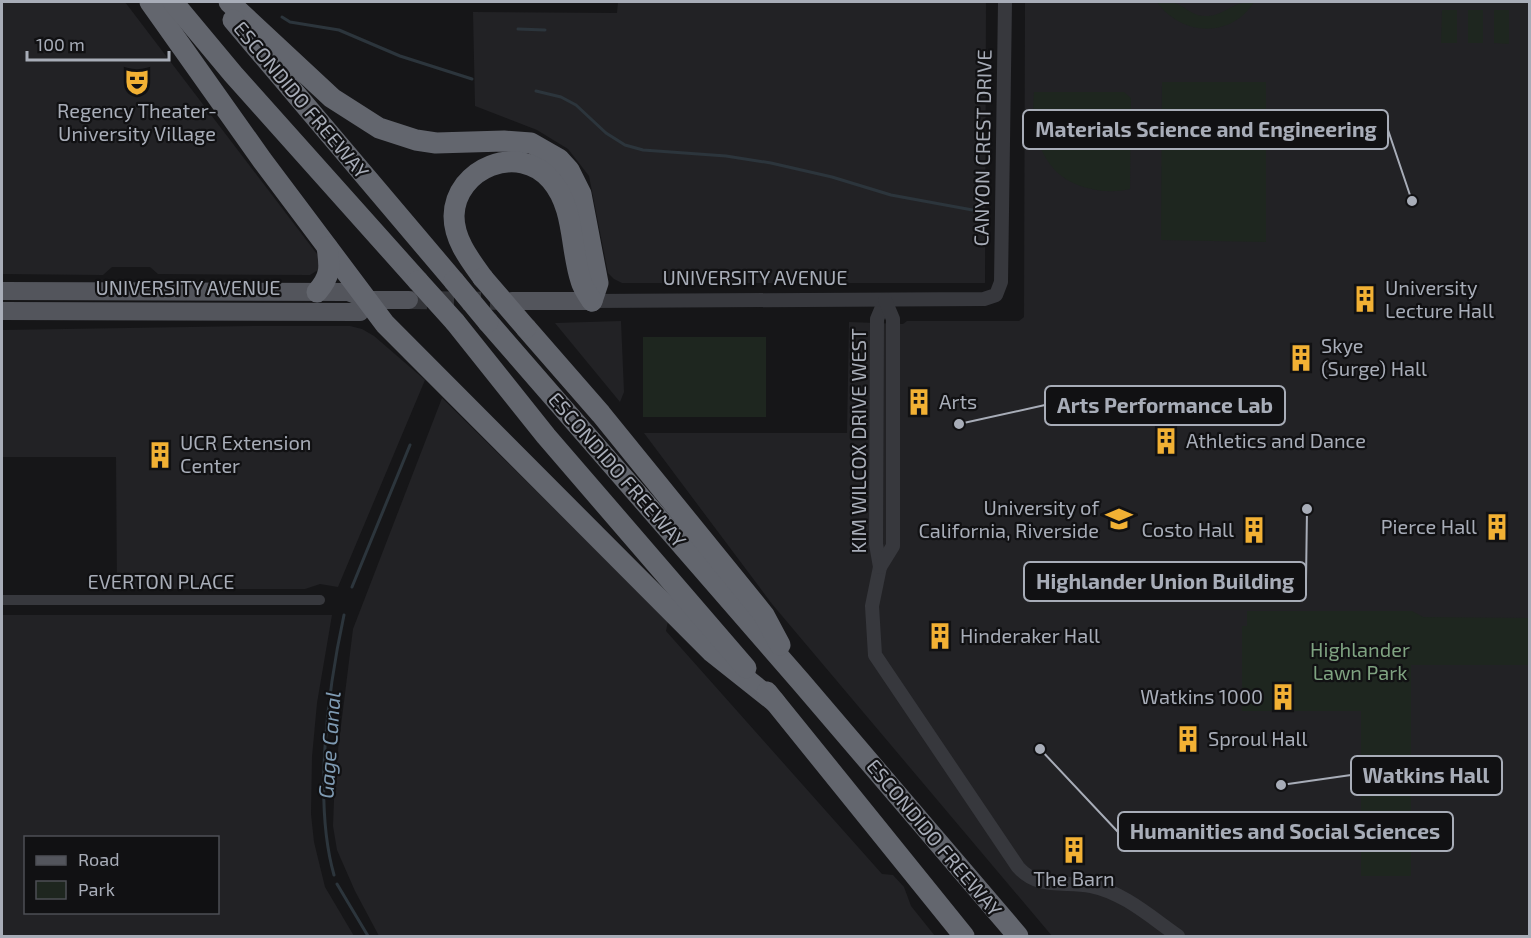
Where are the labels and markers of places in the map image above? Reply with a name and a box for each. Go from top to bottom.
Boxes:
theatre icon: Regency Theater- University Village [122,67,152,97]
place label: Regency Theater- University Village [57,98,217,145]
callout: Materials Science and Engineering [1023,110,1388,149]
place label: University Lecture Hall [1385,275,1494,322]
building icon: University Lecture Hall [1350,284,1380,314]
place label: Skye (Surge) Hall [1321,333,1427,380]
building icon: Skye (Surge) Hall [1286,343,1316,373]
callout: Arts Performance Lab [1045,386,1285,425]
building icon: Arts [904,387,934,417]
place label: Arts [939,389,977,413]
building icon: Athletics and Dance [1151,426,1181,456]
place label: Athletics and Dance [1186,428,1366,452]
place label: UCR Extension Center [180,430,311,477]
building icon: UCR Extension Center [145,440,175,470]
place label: University of California, Riverside [918,495,1099,542]
school or university icon: University of California, Riverside [1104,504,1134,534]
building icon: Pierce Hall [1482,512,1512,542]
place label: Pierce Hall [1381,514,1477,538]
building icon: Costo Hall [1239,515,1269,545]
place label: Costo Hall [1141,517,1234,541]
callout: Highlander Union Building [1024,562,1306,601]
building icon: Hinderaker Hall [925,621,955,651]
place label: Hinderaker Hall [960,623,1100,647]
building icon: Watkins 1000 [1268,682,1298,712]
place label: Watkins 1000 [1140,684,1263,708]
building icon: Sproul Hall [1173,724,1203,754]
place label: Sproul Hall [1208,726,1308,750]
callout: Watkins Hall [1351,756,1502,795]
callout: Humanities and Social Sciences [1118,812,1453,851]
building icon: The Barn [1059,835,1089,865]
place label: The Barn [1033,866,1115,890]

